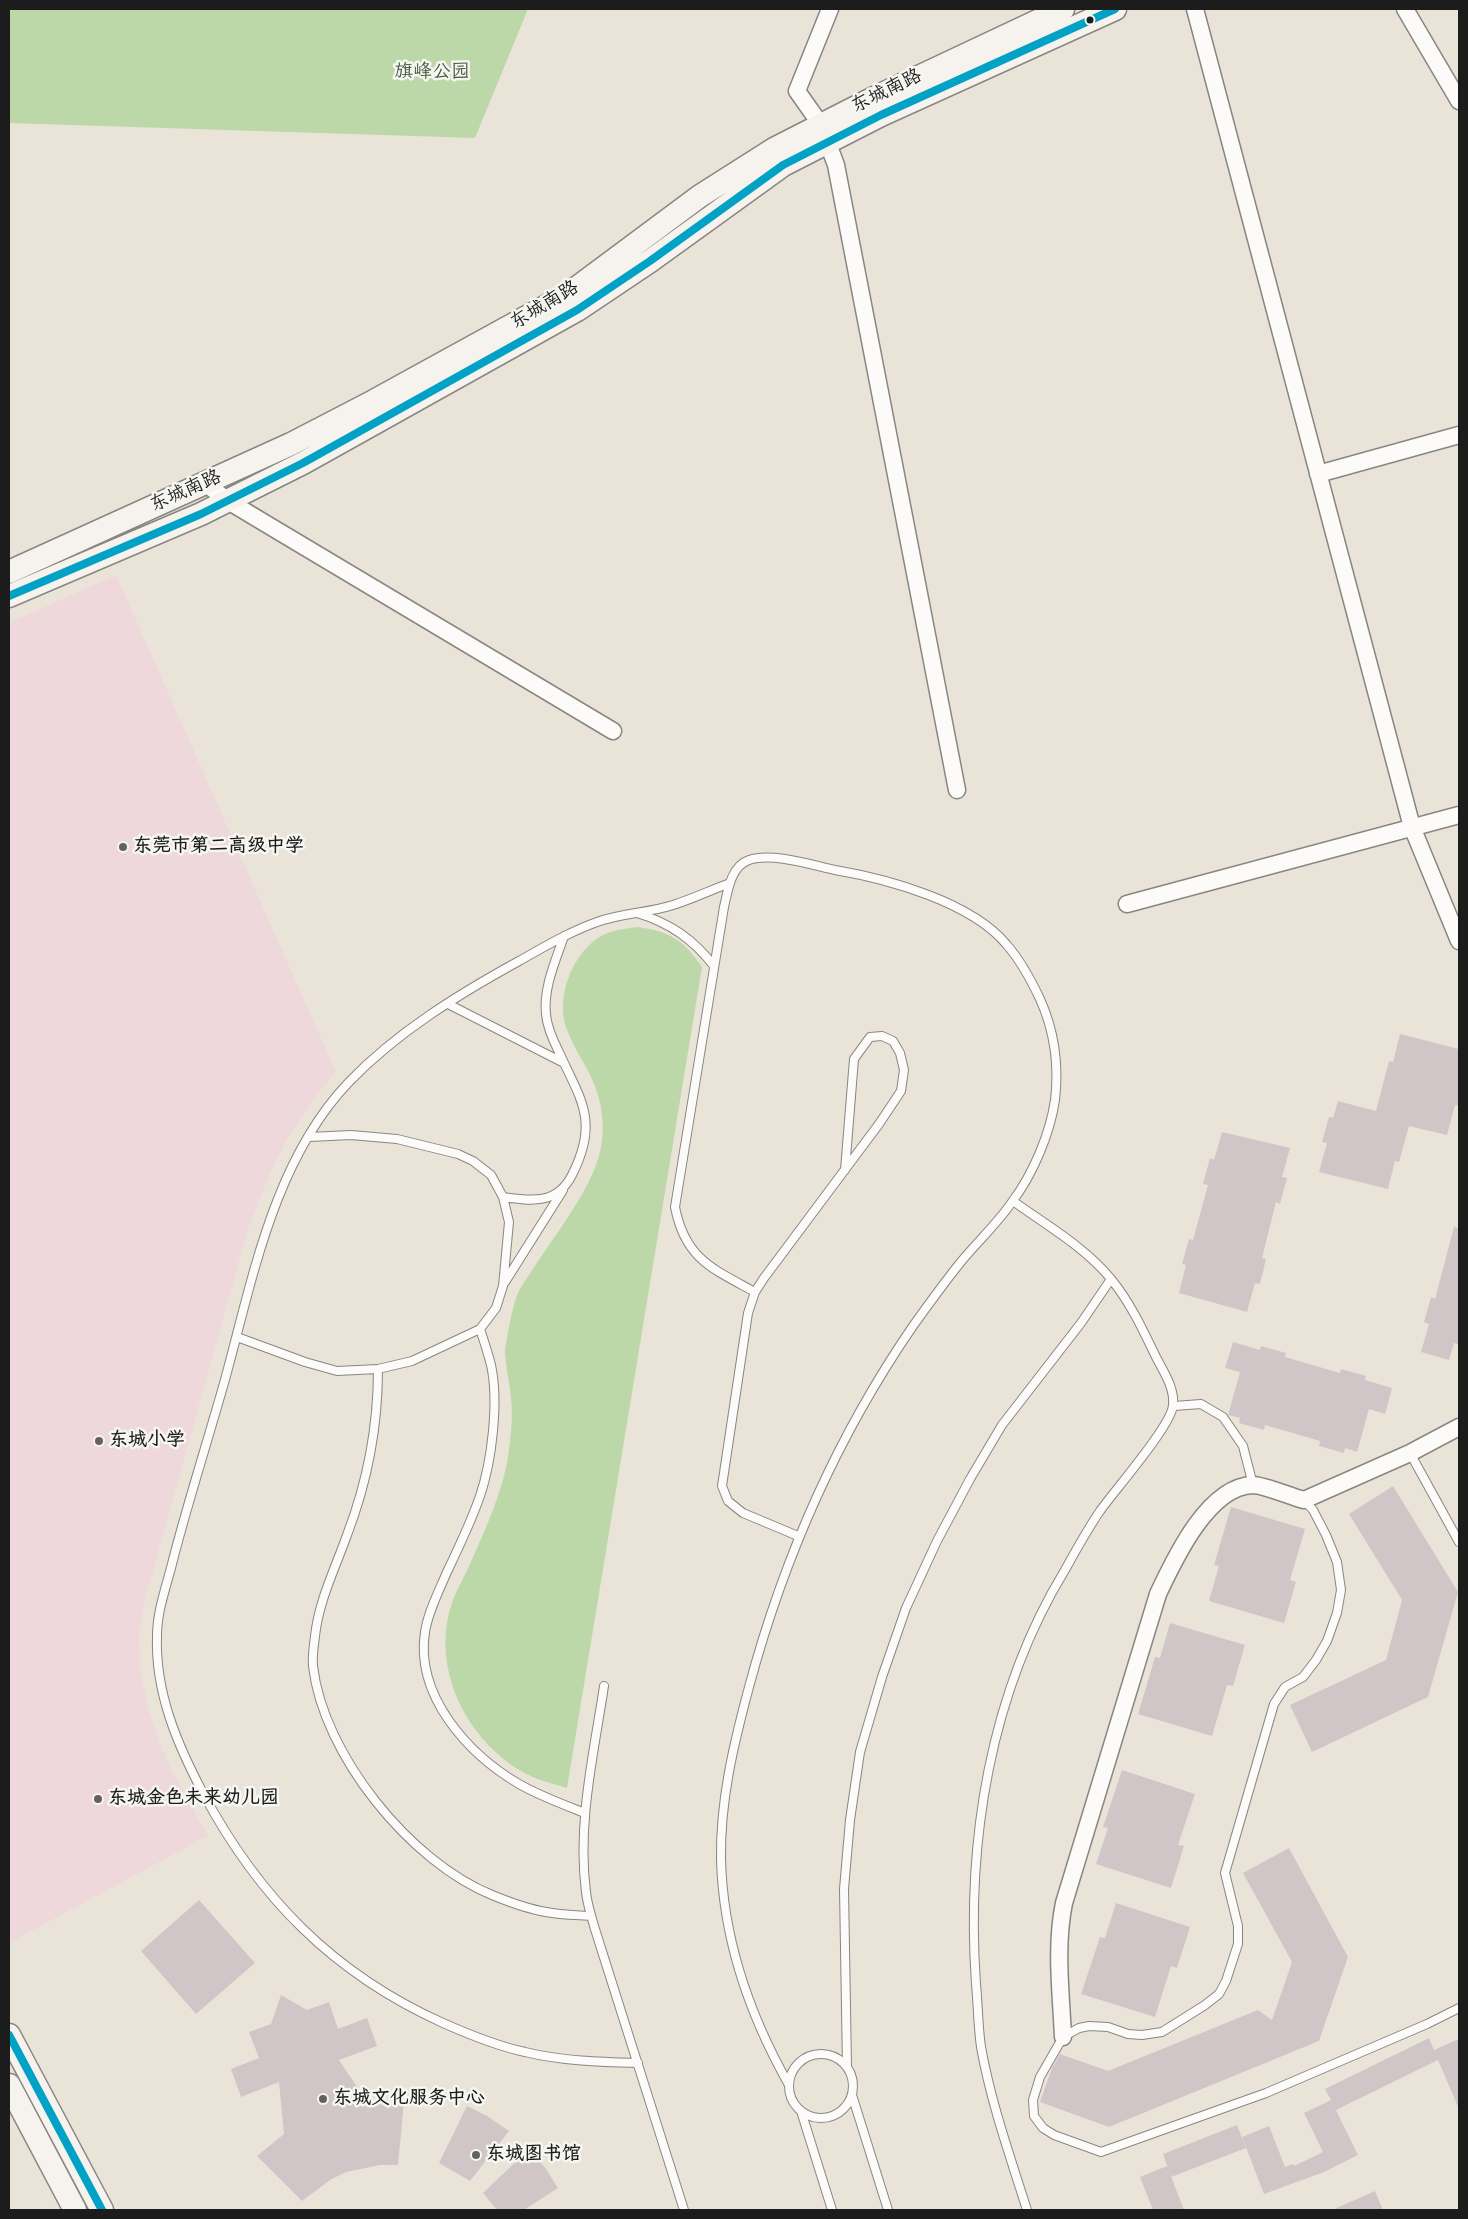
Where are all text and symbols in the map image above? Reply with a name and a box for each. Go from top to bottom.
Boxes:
unlabelled marker [1085,15,1095,25]
park label: 旗峰公园 [394,62,470,84]
street label: 东城南路 [848,65,926,119]
street label: 东城南路 [507,277,583,335]
street label: 东城南路 [147,466,225,518]
place label: 东莞市第二高级中学 [133,836,304,858]
marker: 东莞市第二高级中学 [117,841,129,853]
place label: 东城小学 [109,1430,185,1452]
marker: 东城小学 [93,1435,105,1447]
place label: 东城金色未来幼儿园 [108,1788,279,1810]
marker: 东城金色未来幼儿园 [92,1793,104,1805]
place label: 东城文化服务中心 [333,2088,485,2110]
marker: 东城文化服务中心 [317,2093,329,2105]
place label: 东城图书馆 [486,2144,581,2166]
marker: 东城图书馆 [470,2149,482,2161]

